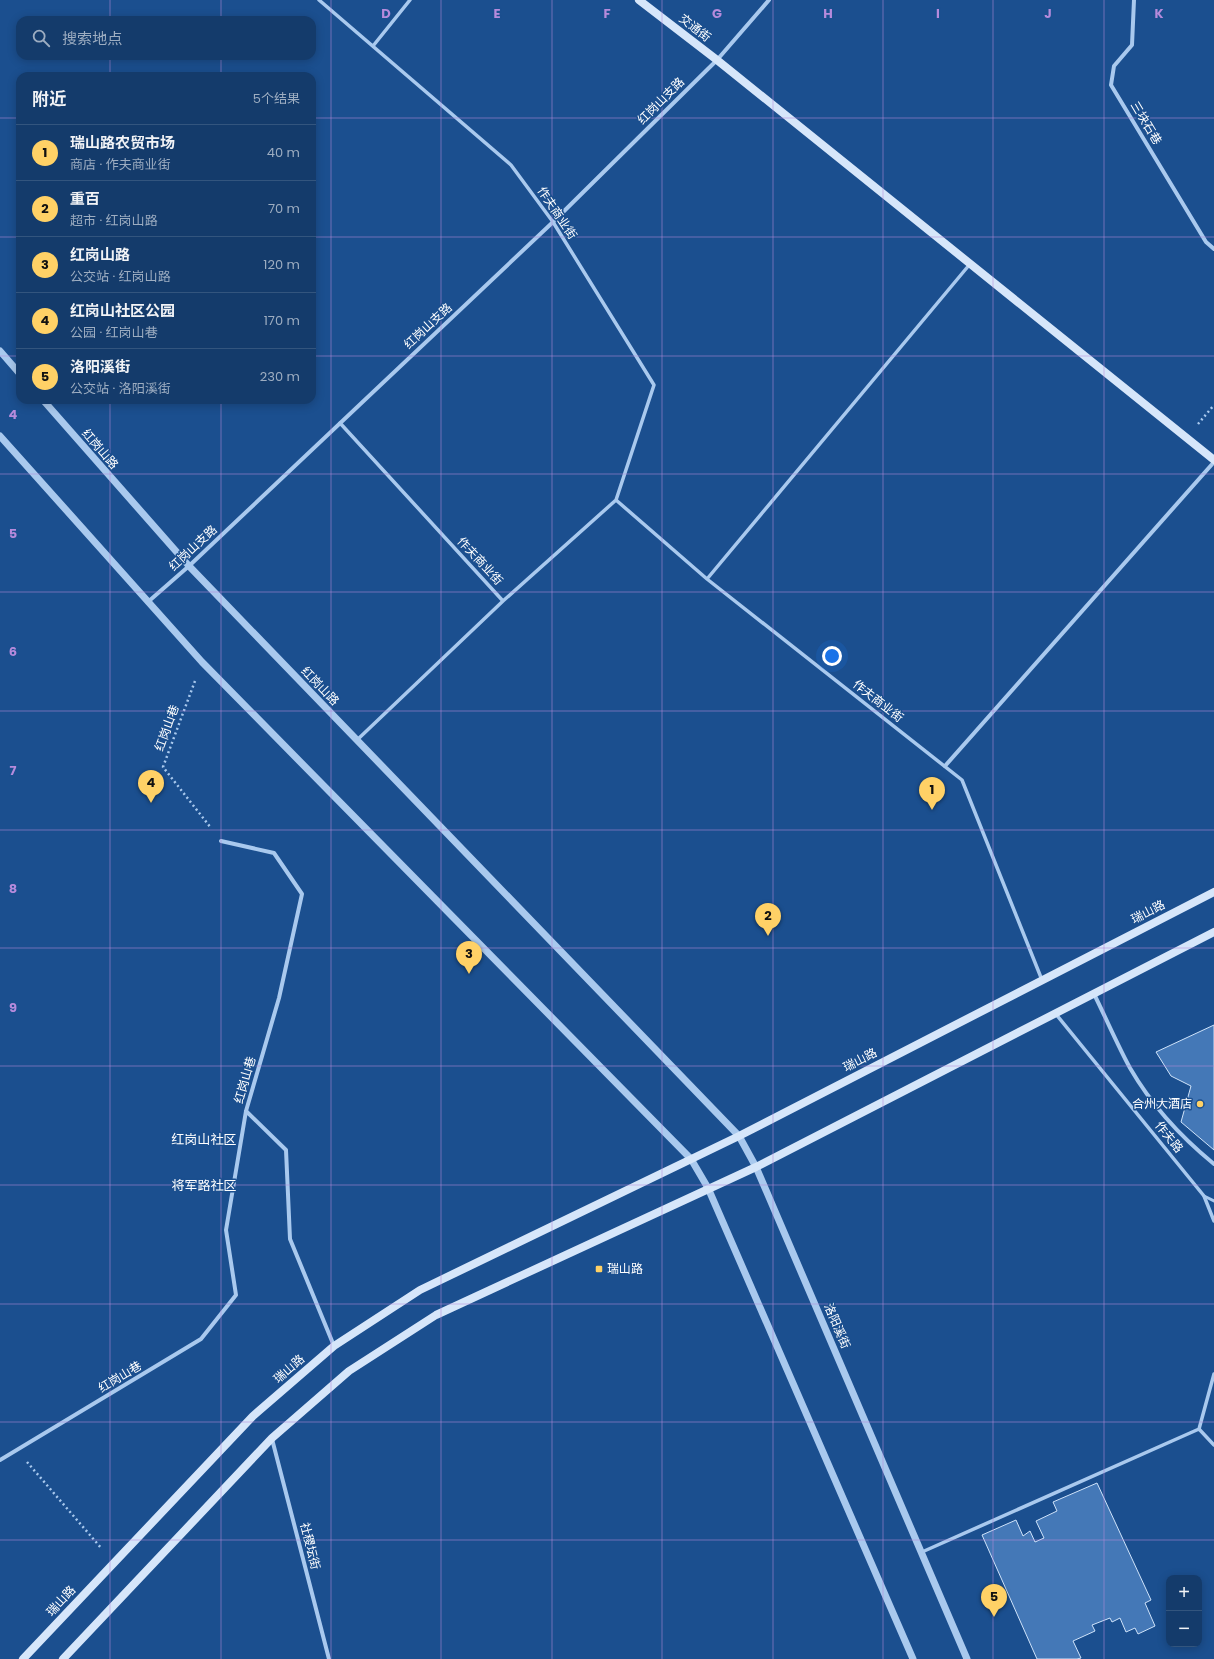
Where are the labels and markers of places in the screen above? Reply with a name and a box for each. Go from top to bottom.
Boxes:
pin: 4 [138,770,164,803]
pin: 1 [919,777,945,810]
pin: 2 [755,903,781,936]
pin: 3 [456,941,482,974]
place label: 合州大酒店 [1132,1095,1192,1112]
marker: 合州大酒店 [1195,1099,1205,1109]
place label: 瑞山路 [607,1260,643,1277]
marker: 瑞山路 [594,1264,604,1274]
pin: 5 [981,1584,1007,1617]

